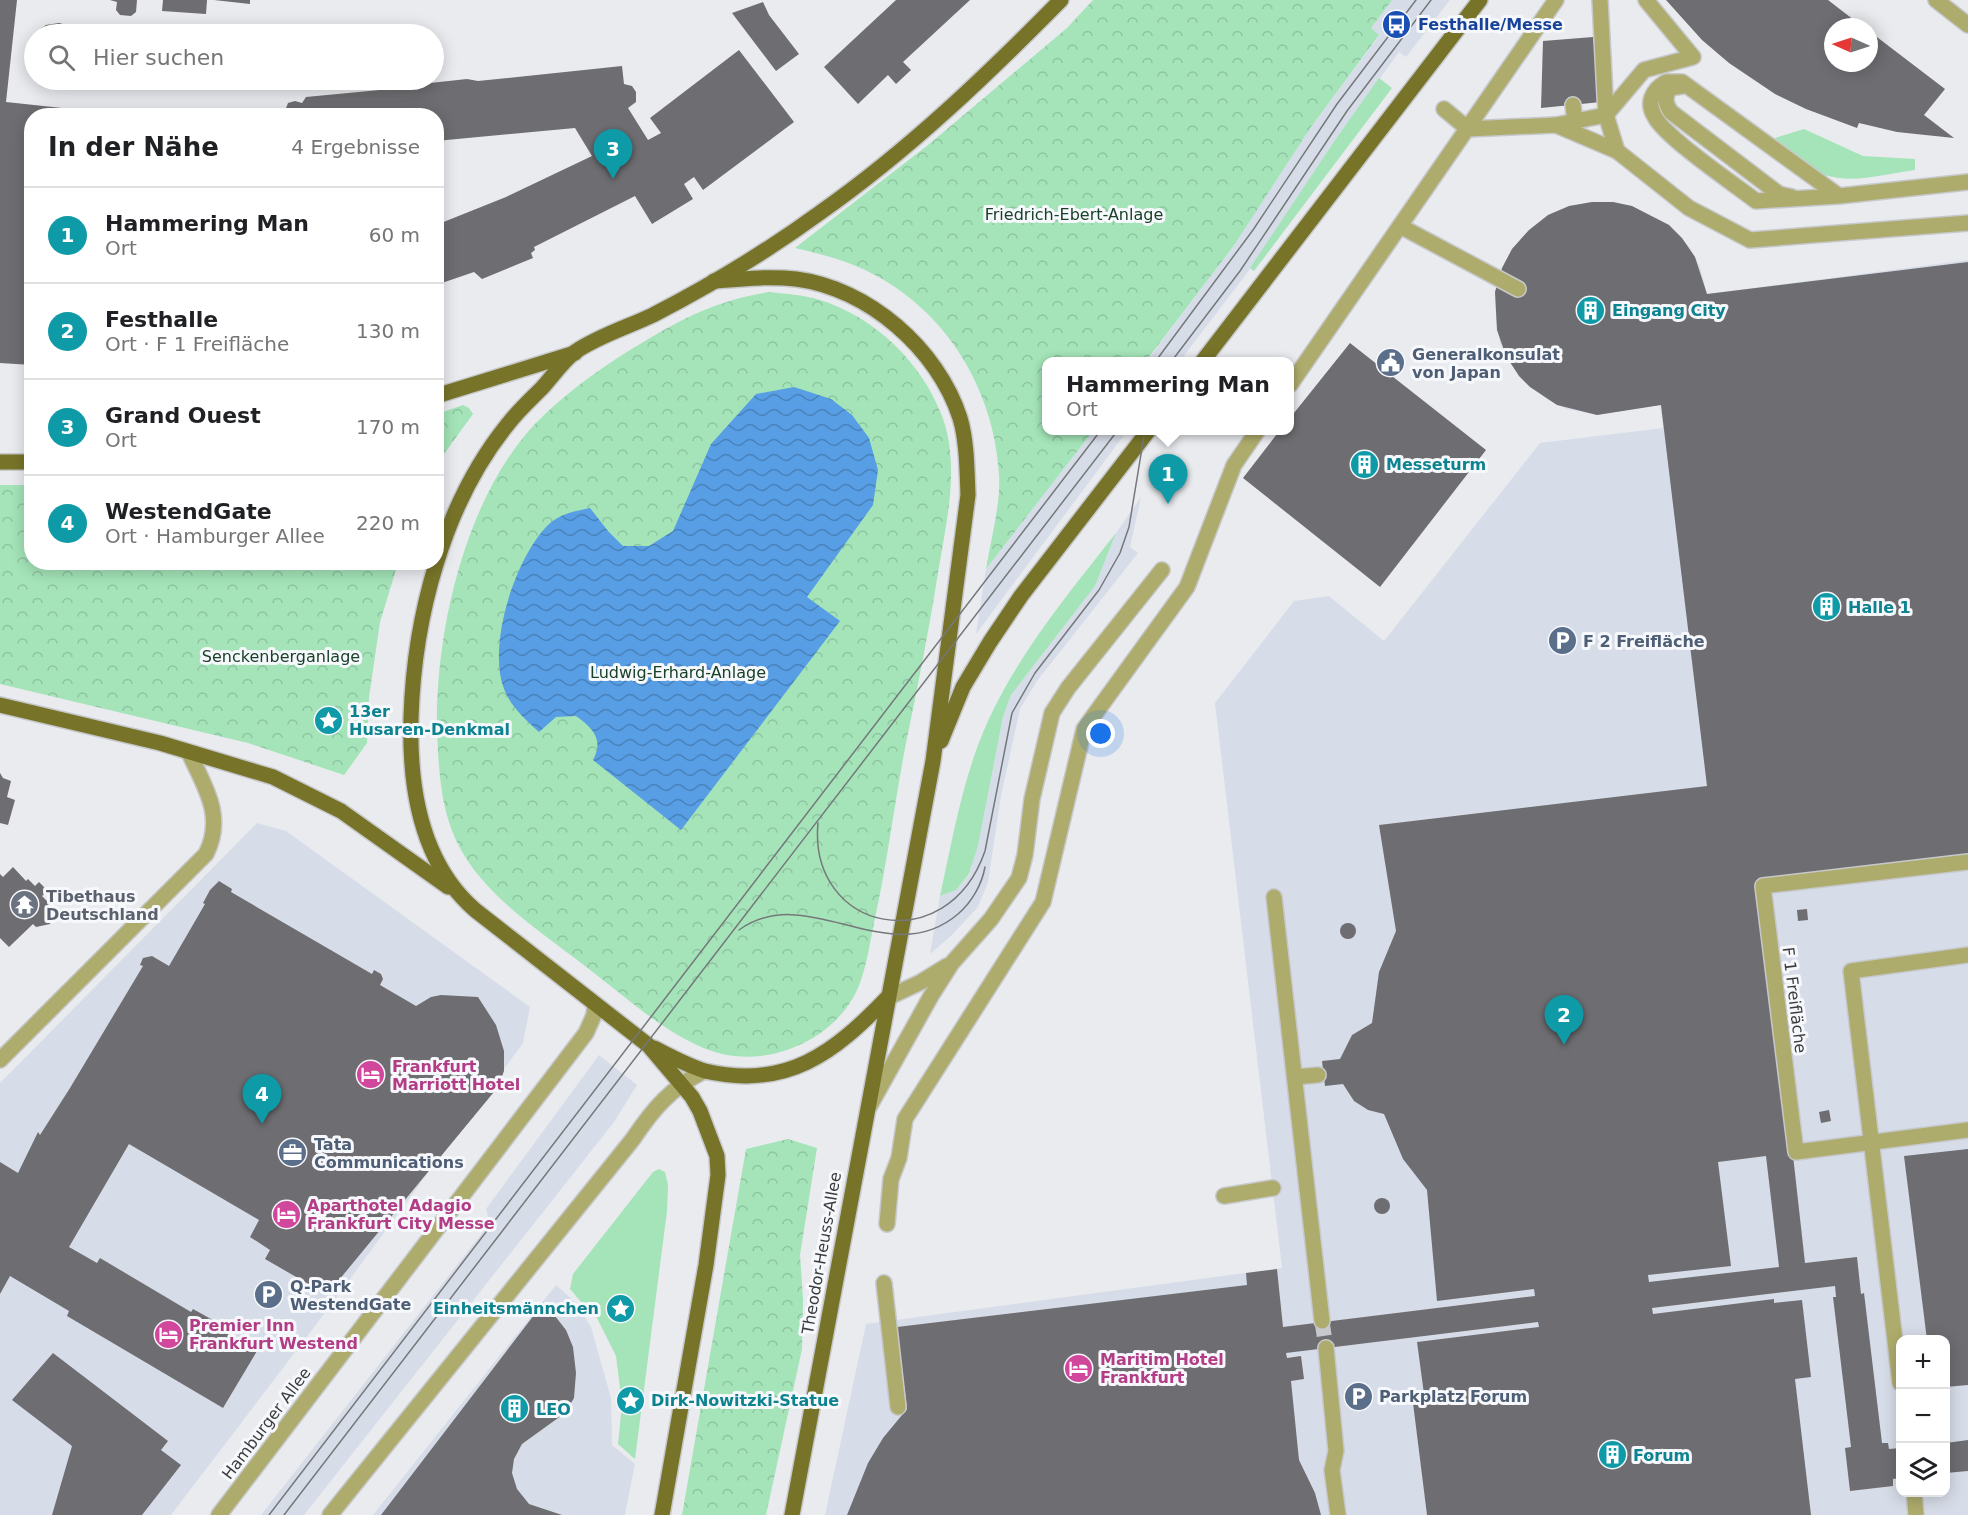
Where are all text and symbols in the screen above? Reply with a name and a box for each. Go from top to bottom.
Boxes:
bus stop icon: Festhalle/Messe [1381,8,1413,40]
place label: Festhalle/Messe [1418,15,1563,34]
north arrow [1824,18,1878,72]
search box [24,24,444,90]
icon: search [45,41,78,74]
text: Hier suchen [93,45,224,70]
pin: 3 [594,130,632,179]
text: In der Nähe [48,132,219,162]
text: 4 Ergebnisse [291,135,420,159]
park label: Friedrich-Ebert-Anlage [985,205,1163,224]
text: Hammering Man [105,211,309,236]
text: 1 [61,223,74,247]
text: 60 m [369,223,420,247]
text: Ort [105,236,137,260]
building icon: Eingang City [1575,294,1607,326]
place label: Eingang City [1612,301,1726,320]
text: Festhalle [105,307,218,332]
text: 2 [61,319,74,343]
text: 130 m [356,319,420,343]
text: Ort · F 1 Freifläche [105,332,289,356]
place label: Generalkonsulat von Japan [1412,345,1560,382]
public building icon: Generalkonsulat von Japan [1375,347,1407,379]
popup [1042,357,1294,435]
text: Hammering Man [1066,372,1270,397]
text: Ort [1066,397,1098,421]
text: Grand Ouest [105,403,261,428]
text: 3 [61,415,74,439]
text: 170 m [356,415,420,439]
text: Ort [105,428,137,452]
building icon: Messeturm [1349,448,1381,480]
pin: 1 [1148,454,1188,504]
place label: Messeturm [1386,455,1486,474]
text: WestendGate [105,499,272,524]
text: 4 [61,511,74,535]
text: 220 m [356,511,420,535]
text: Ort · Hamburger Allee [105,524,325,548]
building icon: Halle 1 [1811,591,1843,623]
place label: Halle 1 [1848,598,1911,617]
parking icon: F 2 Freifläche [1546,625,1578,657]
place label: F 2 Freifläche [1583,632,1705,651]
park label: Senckenberganlage [202,647,360,666]
park label: Ludwig-Erhard-Anlage [590,663,766,682]
place label: 13er Husaren-Denkmal [349,702,510,739]
place icon: 13er Husaren-Denkmal [312,704,344,736]
your location [1086,719,1115,748]
place label: Tibethaus Deutschland [46,887,159,924]
temple icon: Tibethaus Deutschland [9,889,41,921]
street label: F 1 Freifläche [1779,946,1810,1054]
pin: 2 [1544,996,1584,1045]
place label: Frankfurt Marriott Hotel [392,1057,520,1094]
hotel icon: Frankfurt Marriott Hotel [355,1059,387,1091]
pin: 4 [242,1074,282,1124]
place label: Tata Communications [314,1135,464,1172]
office icon: Tata Communications [277,1137,309,1169]
street label: Theodor-Heuss-Allee [798,1170,845,1337]
place label: Aparthotel Adagio Frankfurt City Messe [307,1196,495,1233]
hotel icon: Aparthotel Adagio Frankfurt City Messe [270,1198,302,1230]
place label: Q-Park WestendGate [290,1277,411,1314]
parking icon: Q-Park WestendGate [253,1279,285,1311]
place icon: Einheitsmännchen [604,1292,636,1324]
place label: Einheitsmännchen [433,1299,599,1318]
place label: Premier Inn Frankfurt Westend [189,1316,358,1353]
hotel icon: Premier Inn Frankfurt Westend [152,1318,184,1350]
map controls [1896,1335,1950,1497]
button: + [1896,1335,1950,1389]
place label: Maritim Hotel Frankfurt [1100,1350,1224,1387]
hotel icon: Maritim Hotel Frankfurt [1063,1352,1095,1384]
street label: Hamburger Allee [218,1364,315,1483]
parking icon: Parkplatz Forum [1342,1380,1374,1412]
place icon: Dirk-Nowitzki-Statue [614,1384,646,1416]
place label: Parkplatz Forum [1379,1387,1527,1406]
button: − [1896,1389,1950,1443]
place label: Dirk-Nowitzki-Statue [651,1391,839,1410]
building icon: LEO [499,1393,531,1425]
place label: LEO [536,1400,571,1419]
building icon: Forum [1596,1439,1628,1471]
button: layers [1896,1443,1950,1497]
place label: Forum [1633,1446,1690,1465]

